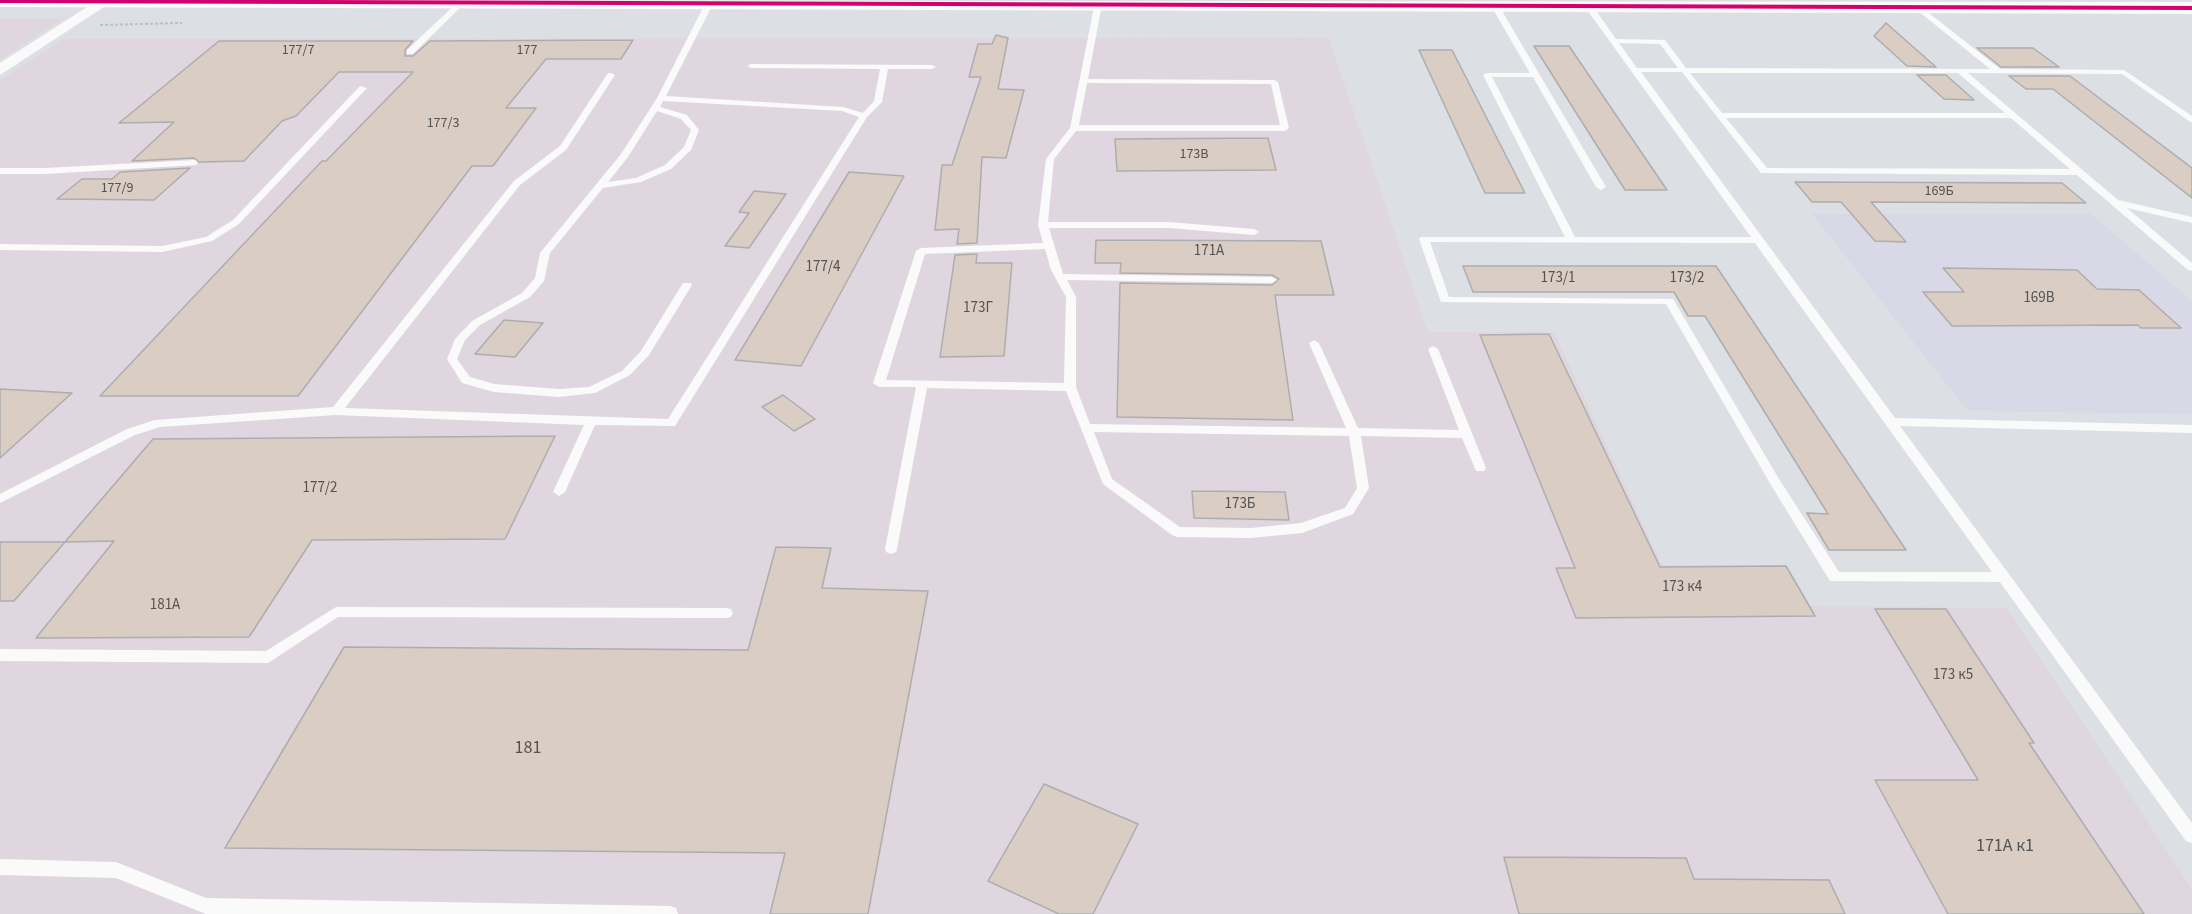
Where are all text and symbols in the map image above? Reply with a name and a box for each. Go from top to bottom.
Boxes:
house number: 177/7 [282,43,314,59]
house number: 177 [517,43,537,59]
house number: 177/3 [427,116,459,132]
house number: 173В [1179,147,1209,163]
house number: 177/9 [101,181,133,197]
house number: 169Б [1925,184,1953,200]
house number: 171А [1194,243,1224,261]
house number: 177/4 [805,259,841,277]
house number: 173/1 [1540,270,1576,288]
house number: 173/2 [1669,270,1705,288]
house number: 169В [2023,290,2055,308]
house number: 173Г [963,300,993,318]
house number: 177/2 [302,480,338,498]
house number: 173Б [1224,496,1256,514]
house number: 173 к4 [1662,579,1702,597]
house number: 181А [150,597,180,615]
house number: 173 к5 [1933,667,1973,685]
house number: 181 [515,738,541,760]
house number: 171А к1 [1976,836,2034,858]

